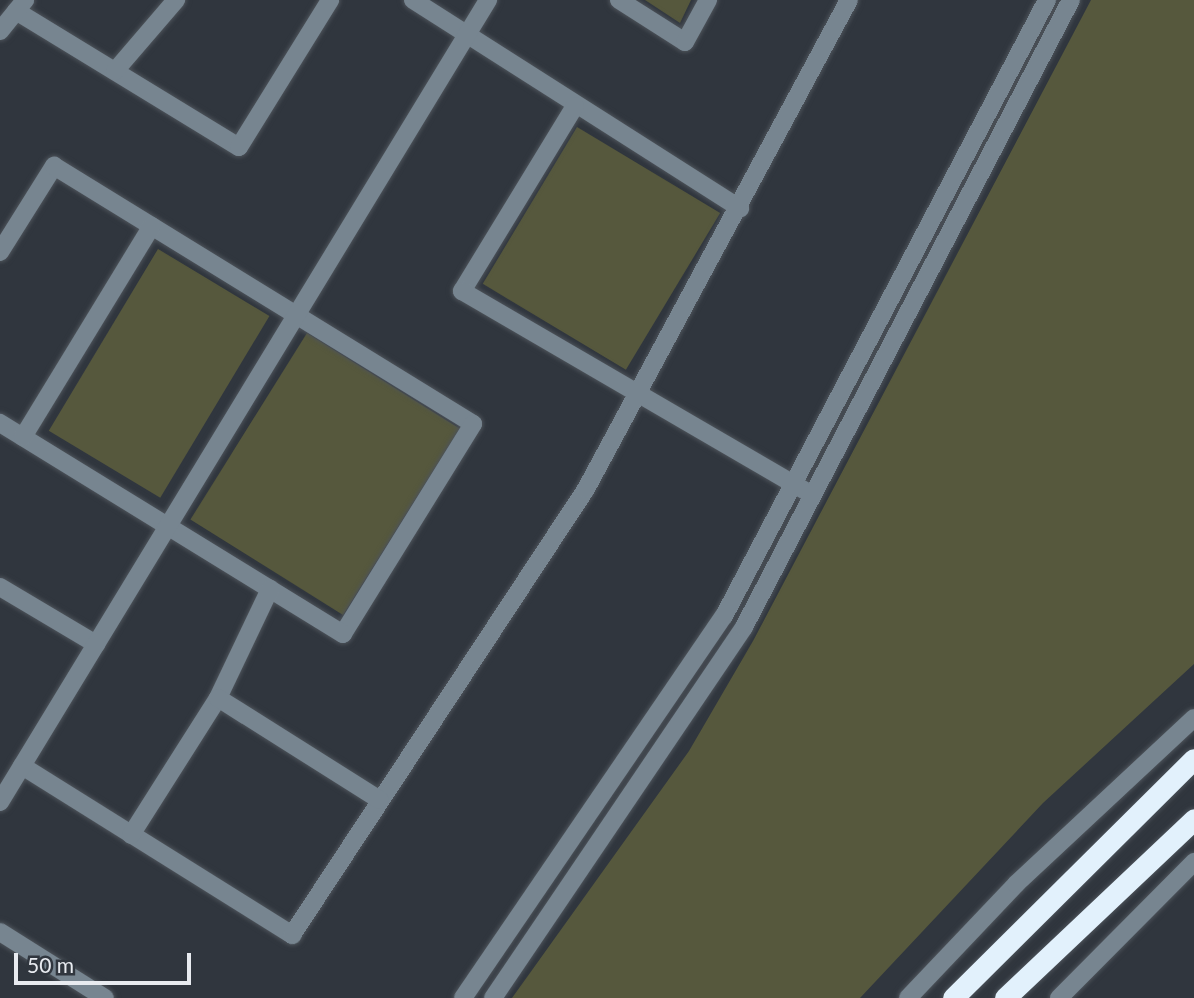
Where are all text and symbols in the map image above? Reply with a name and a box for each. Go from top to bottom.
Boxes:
scale bar [18,939,194,983]
text: 50 m [27,952,74,977]

